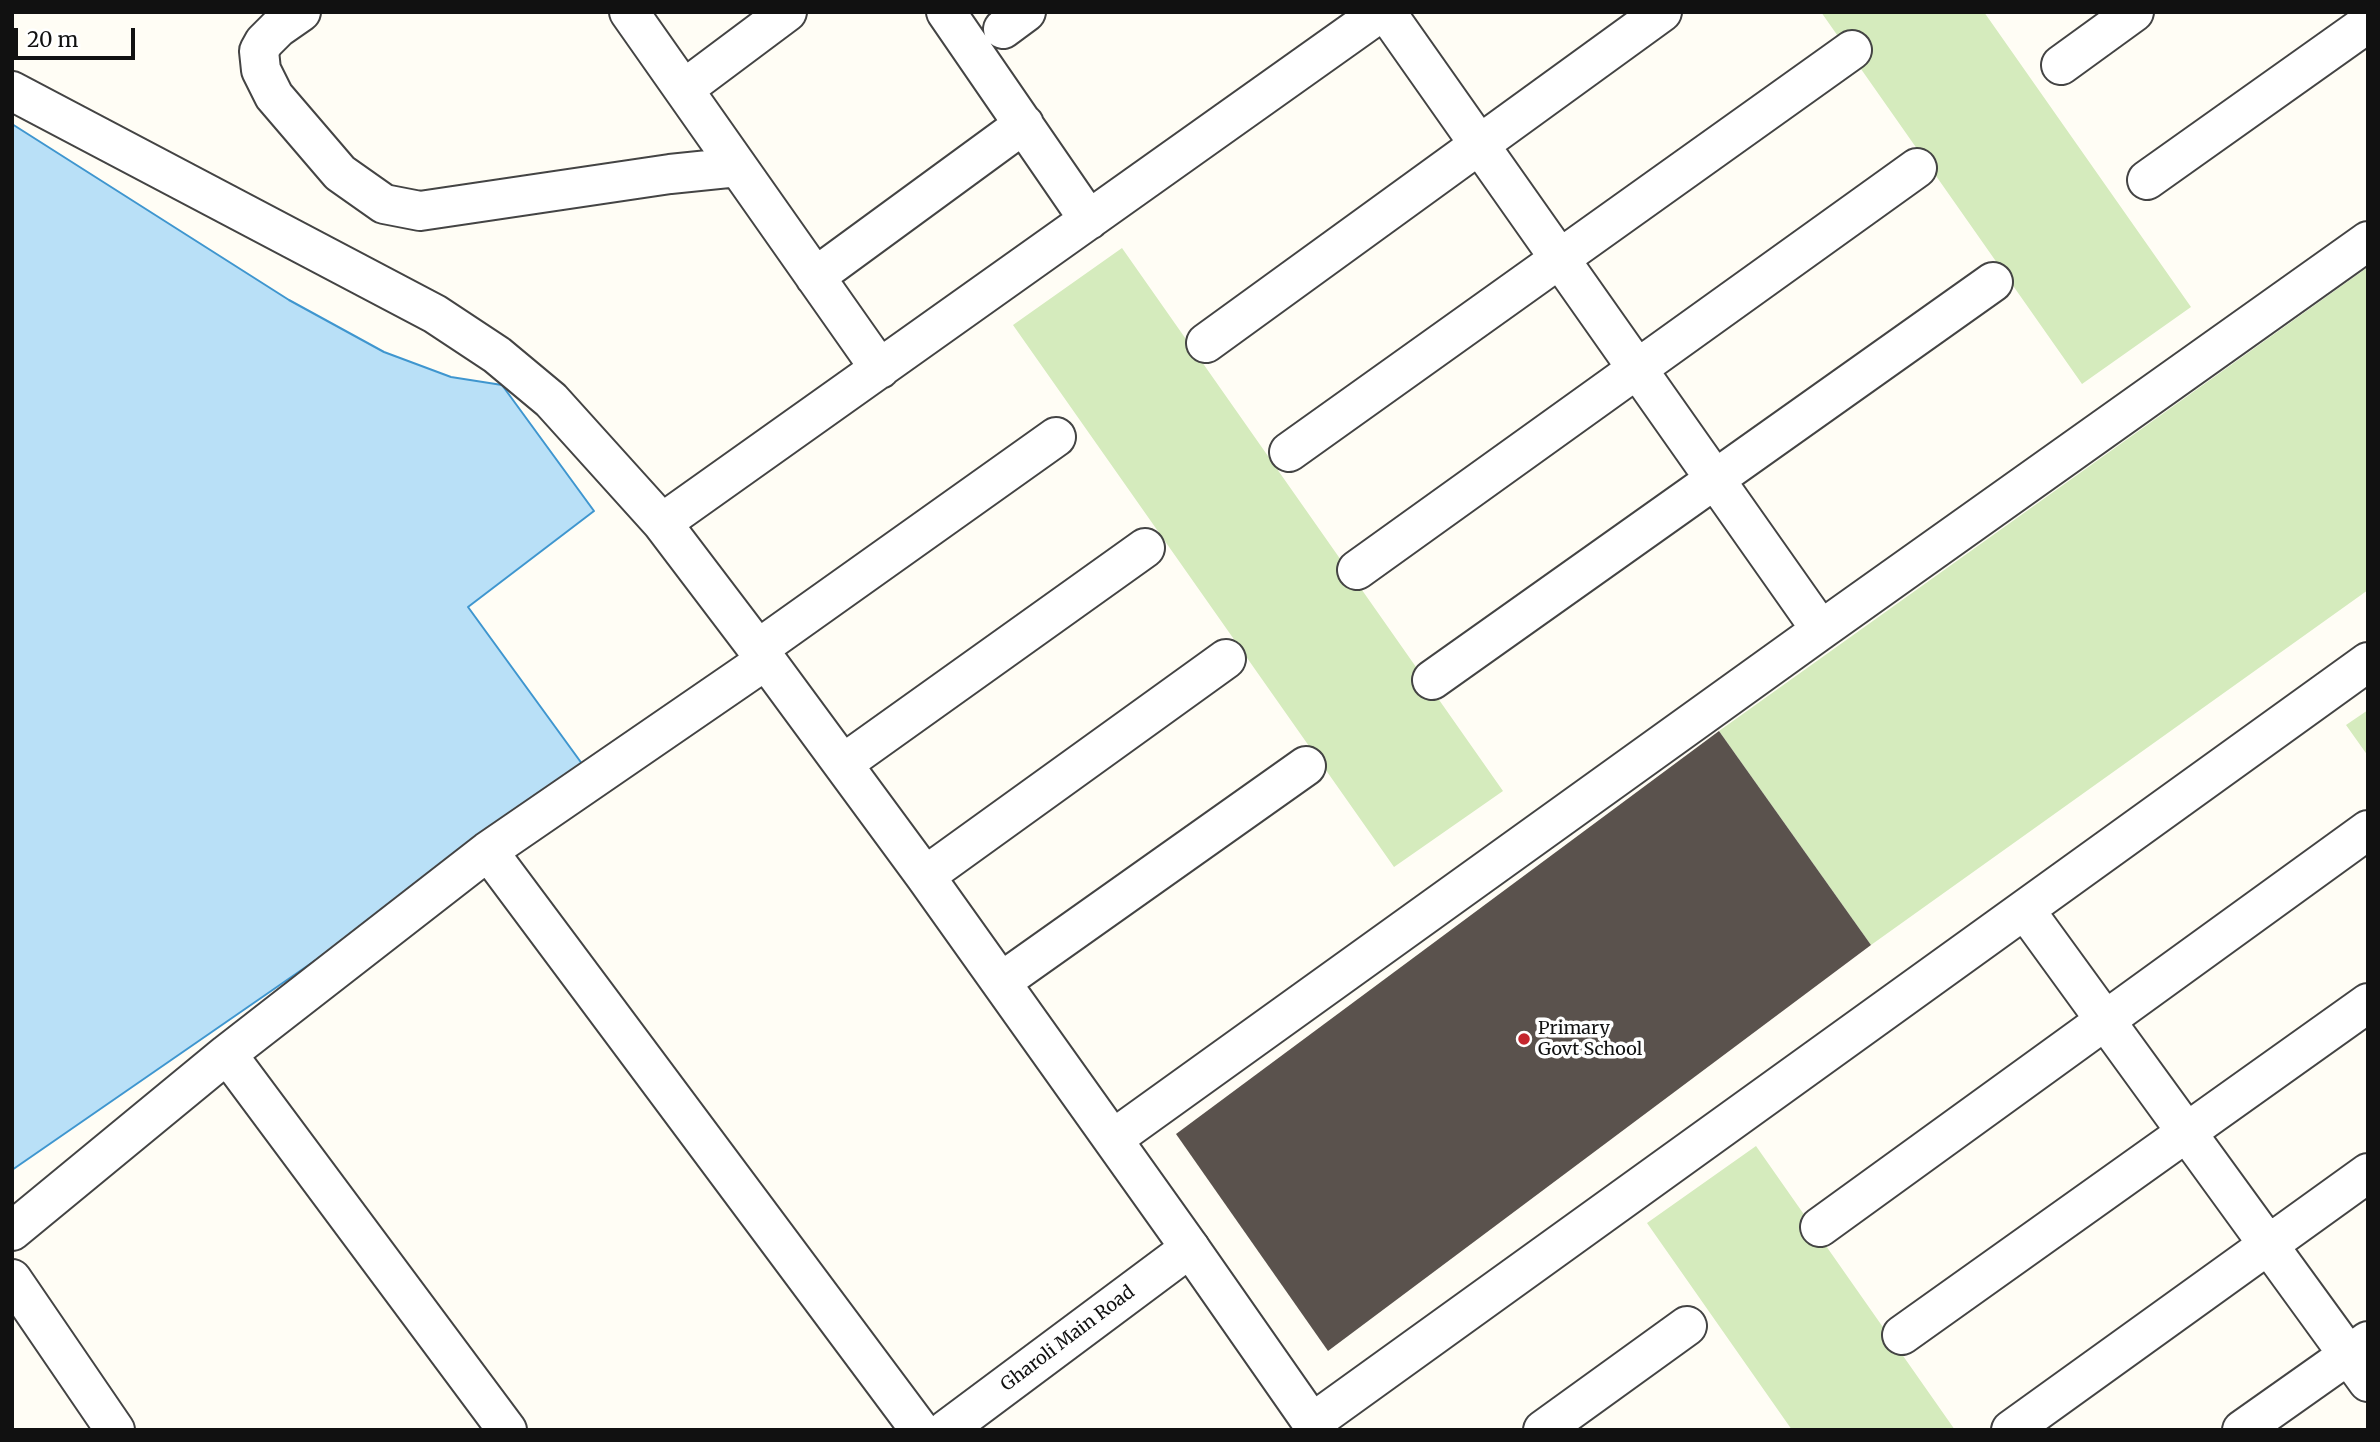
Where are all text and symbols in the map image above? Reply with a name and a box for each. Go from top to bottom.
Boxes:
scale bar [18,14,138,58]
text: 20 m [27,26,78,53]
place label: Primary Govt School [1538,1018,1642,1060]
marker: Primary Govt School [1516,1031,1532,1047]
street label: Gharoli Main Road [997,1282,1139,1396]

